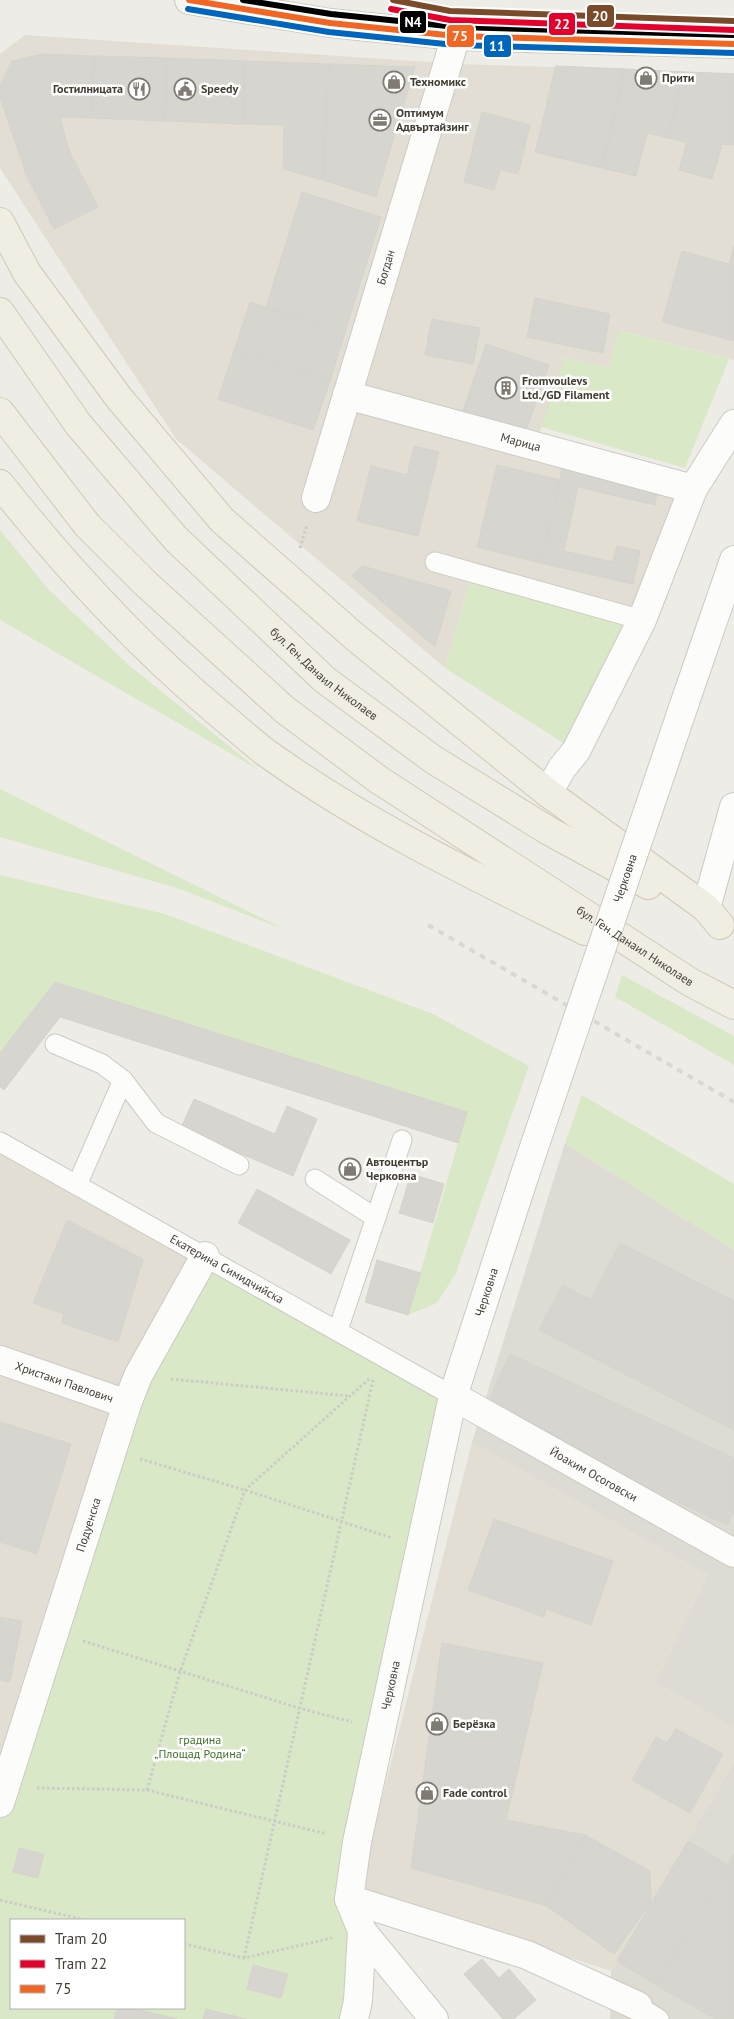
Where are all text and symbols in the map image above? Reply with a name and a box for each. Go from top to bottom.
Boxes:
line badge: 20 [586,4,615,28]
text: 20 [592,7,608,25]
line badge: N4 [399,10,427,34]
line badge: 22 [548,12,576,36]
text: N4 [404,13,422,31]
text: 22 [554,15,570,33]
line badge: 75 [446,24,475,48]
text: 75 [452,27,468,45]
line badge: 11 [483,34,512,58]
text: 11 [489,37,505,55]
shop icon: Прити [634,66,658,90]
shop icon: Техномикс [382,70,406,94]
place label: Прити [662,70,694,85]
place label: Техномикс [410,74,466,89]
restaurant icon: Гостилницата [127,77,151,101]
public building icon: Speedy [173,77,197,101]
place label: Гостилницата [53,81,123,96]
place label: Speedy [201,81,238,96]
place label: Оптимум Адвъртайзинг [396,105,469,134]
office icon: Оптимум Адвъртайзинг [368,108,392,132]
street label: Богдан [373,248,398,287]
place label: Fromvoulevs Ltd./GD Filament [522,373,610,402]
building icon: Fromvoulevs Ltd./GD Filament [494,376,518,400]
street label: Марица [499,429,543,454]
street label: бул. Ген. Данаил Николаев [267,624,381,723]
street label: Черковна [610,852,640,904]
street label: бул. Ген. Данаил Николаев [574,902,697,989]
place label: Автоцентър Черковна [366,1154,429,1183]
shop icon: Автоцентър Черковна [338,1157,362,1181]
street label: Екатерина Симидчийска [168,1231,287,1307]
street label: Черковна [471,1266,501,1318]
street label: Христаки Павлович [13,1358,115,1406]
street label: Йоаким Осоговски [547,1444,640,1505]
street label: Подуенска [72,1496,104,1554]
street label: Черковна [378,1659,403,1711]
shop icon: Берёзка [425,1712,449,1736]
place label: Берёзка [453,1716,496,1731]
park label: градина „Площад Родина“ [154,1732,246,1761]
shop icon: Fade control [415,1781,439,1805]
place label: Fade control [443,1785,507,1800]
legend [10,1919,185,2009]
text: Tram 20 [55,1929,107,1948]
text: Tram 22 [55,1954,107,1973]
text: 75 [55,1979,71,1998]

